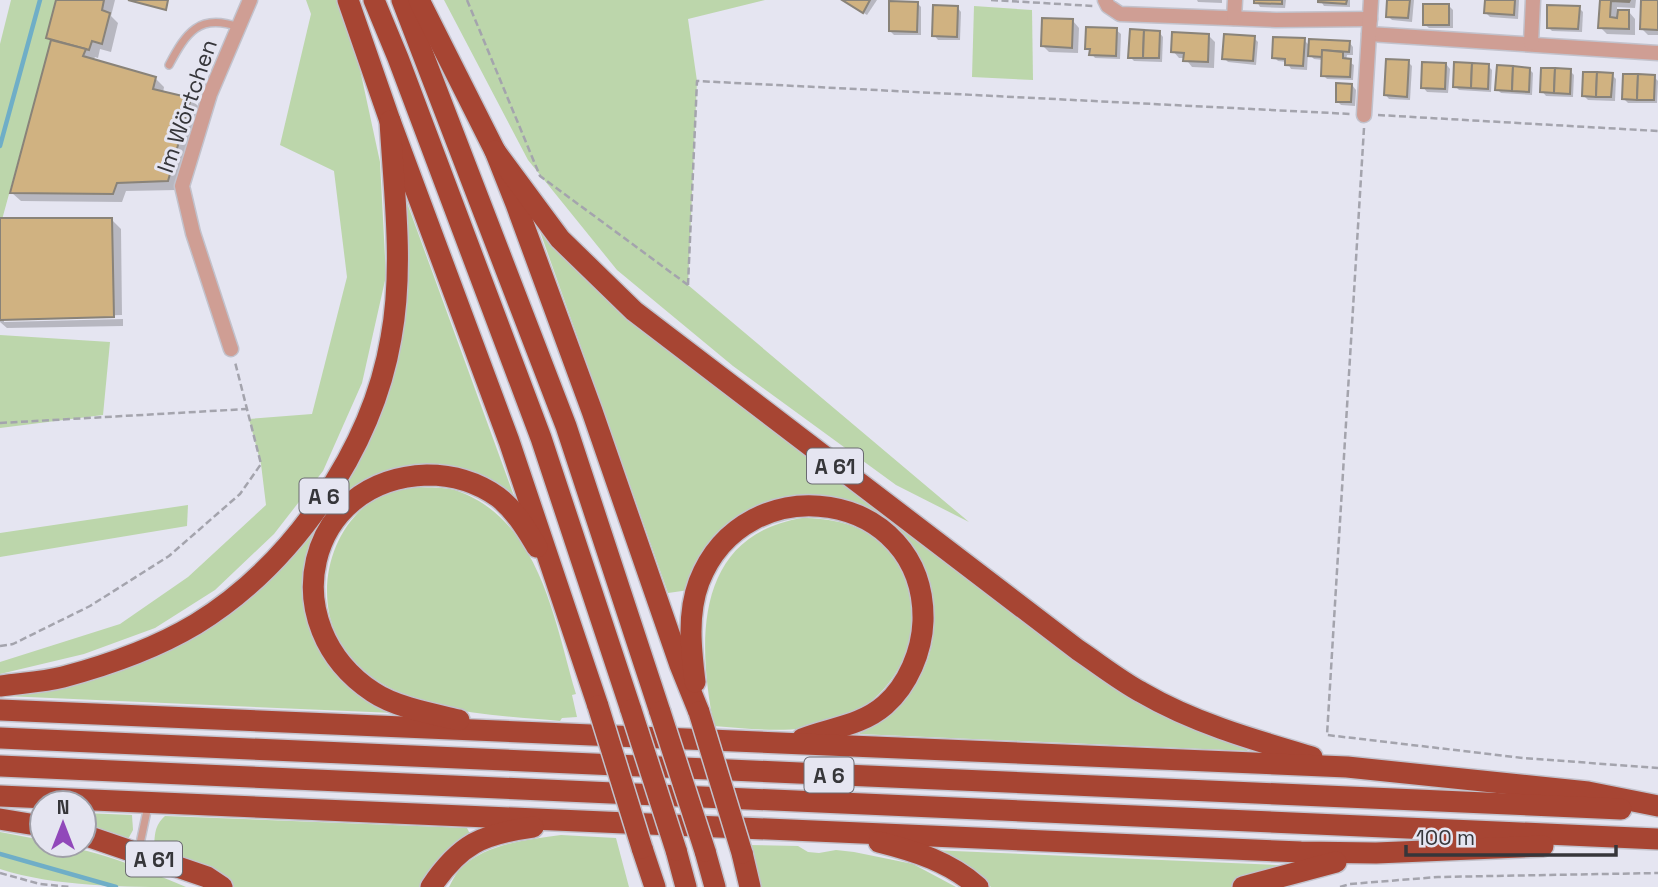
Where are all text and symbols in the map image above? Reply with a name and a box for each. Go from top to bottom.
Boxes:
street label: Im Wörtchen [150,35,224,177]
road number: A 61 [807,448,863,484]
road number: A 6 [300,478,348,514]
road number: A 6 [804,758,854,792]
north arrow [28,789,98,859]
text: N [57,795,69,820]
scale bar [1406,814,1616,858]
text: 100 m [1416,824,1475,851]
road number: A 61 [126,842,182,876]

